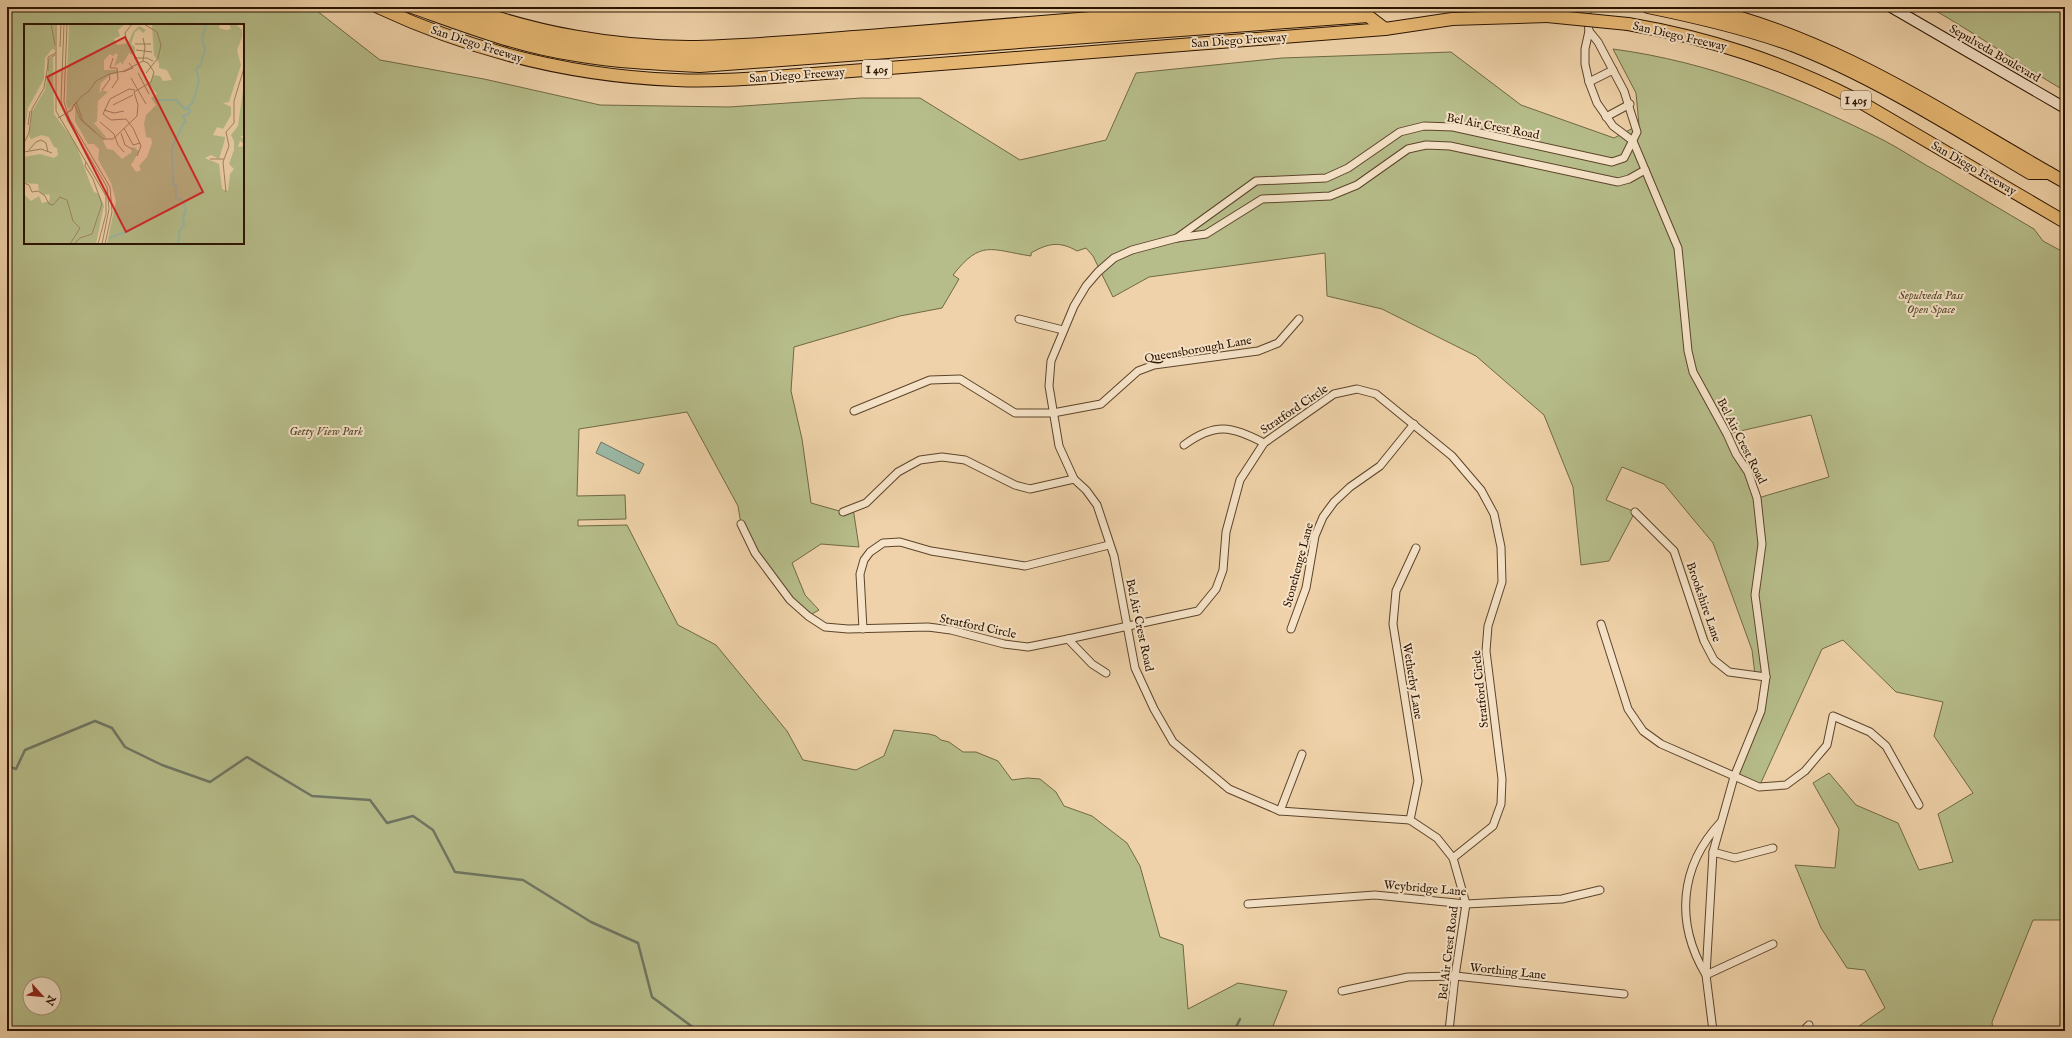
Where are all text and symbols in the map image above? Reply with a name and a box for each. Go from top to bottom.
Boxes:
street label: San Diego Freeway [1631,18,1728,55]
street label: Sepulveda Boulevard [1946,21,2044,87]
street label: San Diego Freeway [429,23,525,66]
inset map [24,24,244,244]
street label: San Diego Freeway [1191,30,1287,51]
road number: I 405 [862,60,892,78]
street label: San Diego Freeway [749,65,845,86]
road number: I 405 [1841,91,1871,109]
street label: Bel Air Crest Road [1445,110,1541,143]
street label: San Diego Freeway [1928,138,2019,199]
park label: Sepulveda Pass Open Space [1898,288,1964,317]
street label: Queensborough Lane [1143,333,1253,366]
street label: Stratford Circle [1258,381,1331,437]
street label: Bel Air Crest Road [1713,396,1770,487]
park label: Getty View Park [289,424,363,439]
street label: Stonehenge Lane [1280,521,1317,609]
street label: Brookshire Lane [1683,560,1724,645]
street label: Bel Air Crest Road [1122,577,1157,673]
street label: Stratford Circle [938,611,1018,642]
street label: Wetherby Lane [1399,642,1426,721]
street label: Stratford Circle [1469,649,1492,729]
street label: Weybridge Lane [1383,877,1467,900]
street label: Bel Air Crest Road [1435,905,1462,1001]
street label: Worthing Lane [1469,960,1547,983]
north arrow [22,976,62,1016]
text: N [41,992,59,1008]

